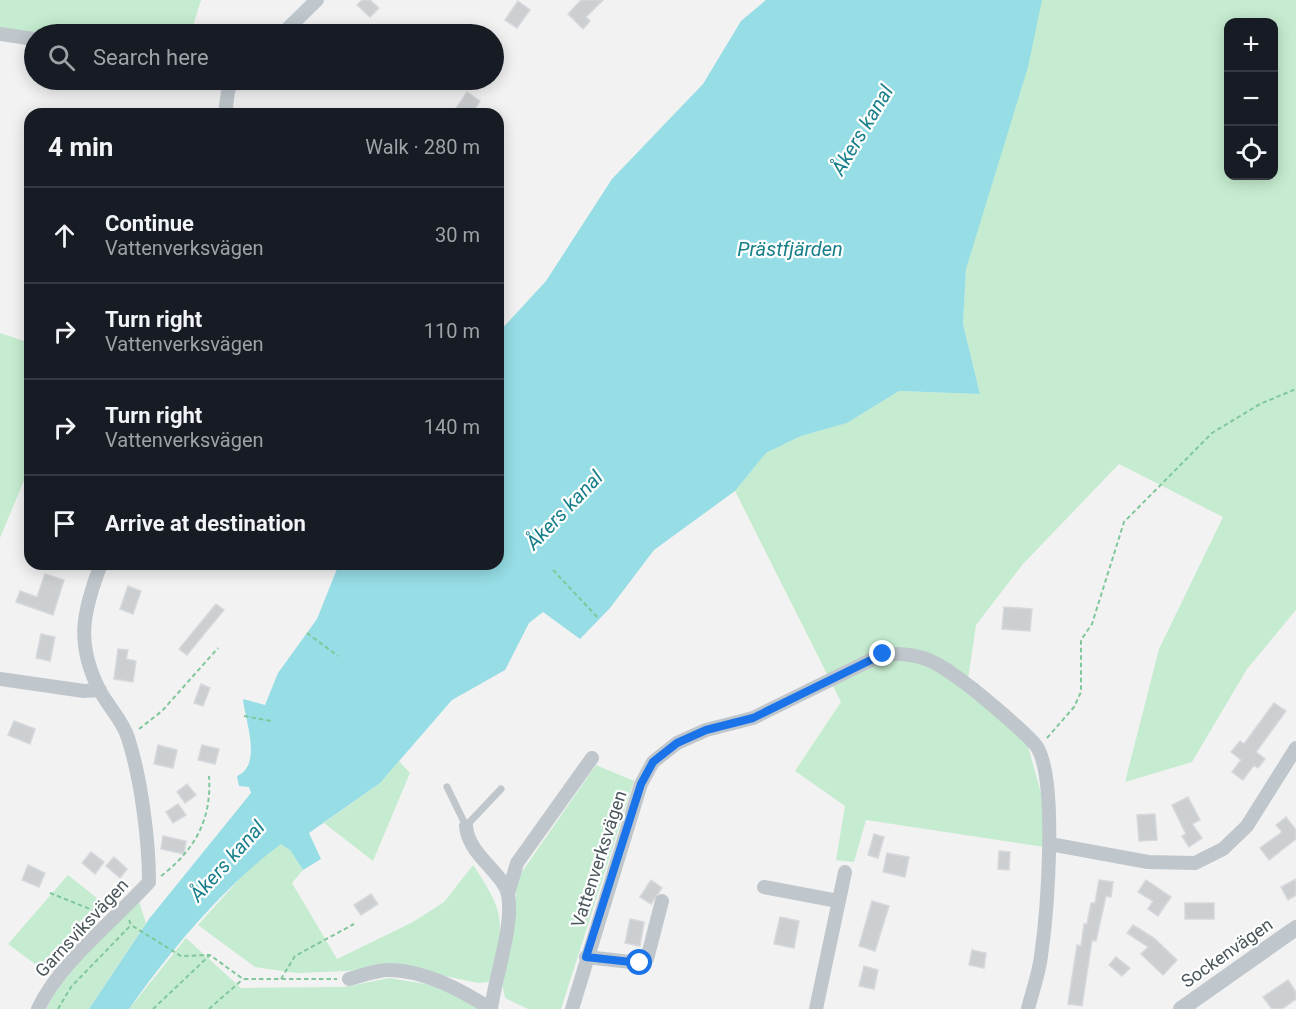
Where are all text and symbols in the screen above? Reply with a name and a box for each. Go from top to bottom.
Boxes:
map controls [1224,18,1278,180]
button: + [1224,18,1278,72]
search box [24,24,504,90]
icon: search [45,41,78,74]
text: Search here [93,45,209,70]
button: − [1224,72,1278,126]
water label: Åkers kanal [825,81,898,180]
button: locate [1224,126,1278,180]
text: 4 min [48,132,113,162]
text: Walk · 280 m [365,135,480,159]
text: Continue [105,211,194,236]
icon: ahead [48,219,81,252]
text: 30 m [435,223,480,247]
text: Vattenverksvägen [105,236,264,260]
water label: Prästfjärden [737,237,843,261]
text: Turn right [105,307,202,332]
icon: right [48,315,81,348]
text: 110 m [424,319,480,343]
text: Vattenverksvägen [105,332,264,356]
text: Turn right [105,403,202,428]
icon: right [48,411,81,444]
text: 140 m [424,415,480,439]
text: Vattenverksvägen [105,428,264,452]
water label: Åkers kanal [520,465,608,555]
icon: arrive [48,507,81,540]
text: Arrive at destination [105,511,306,536]
route end [869,640,895,666]
street label: Vattenverksvägen [566,788,631,930]
water label: Åkers kanal [184,815,270,907]
street label: Garnsviksvägen [31,874,133,981]
street label: Sockenvägen [1177,913,1276,992]
route start [626,949,652,975]

